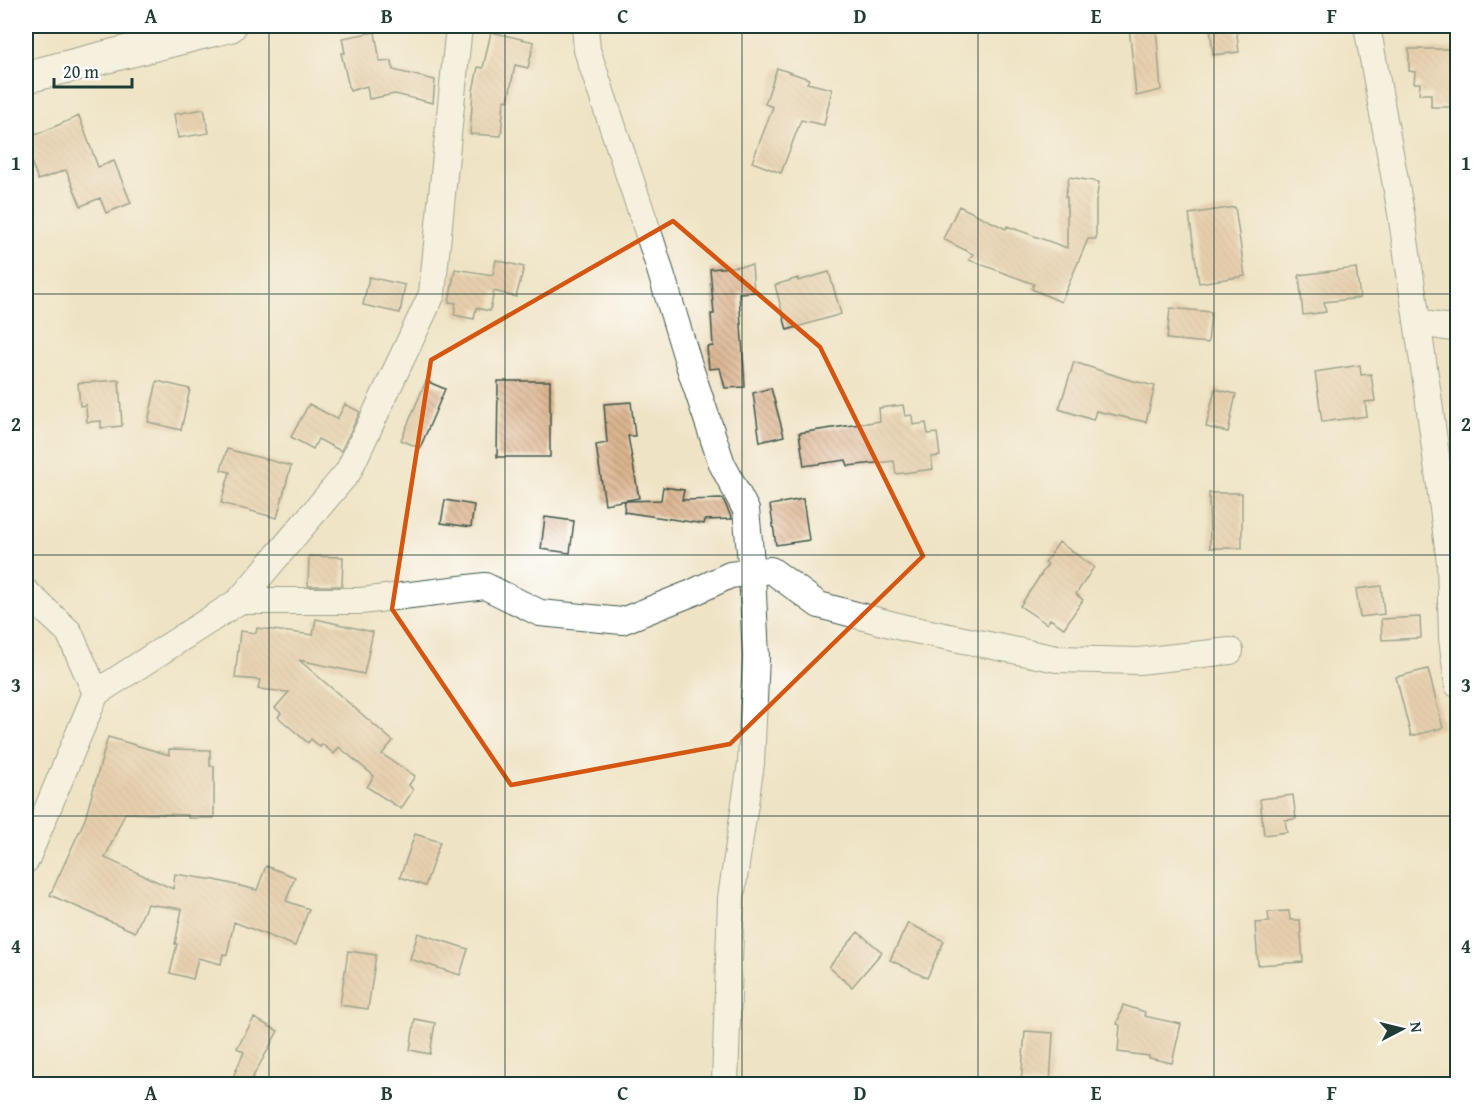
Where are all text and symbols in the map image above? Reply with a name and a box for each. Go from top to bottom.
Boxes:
text: A [145,1,158,30]
text: B [381,1,393,30]
text: C [617,1,629,30]
text: D [853,1,867,30]
text: E [1091,1,1102,30]
text: F [1327,1,1337,30]
scale bar [54,51,132,89]
text: 20 m [63,58,99,85]
text: 1 [11,148,21,177]
text: 1 [1461,148,1471,177]
text: 2 [11,409,21,438]
text: 2 [1461,409,1471,438]
text: 3 [11,670,21,699]
text: 3 [1461,670,1471,699]
text: 4 [11,931,21,960]
text: 4 [1461,931,1471,960]
north arrow [1372,999,1432,1059]
text: N [1404,1020,1429,1034]
text: A [145,1078,158,1107]
text: B [381,1078,393,1107]
text: C [617,1078,629,1107]
text: D [853,1078,867,1107]
text: E [1091,1078,1102,1107]
text: F [1327,1078,1337,1107]

